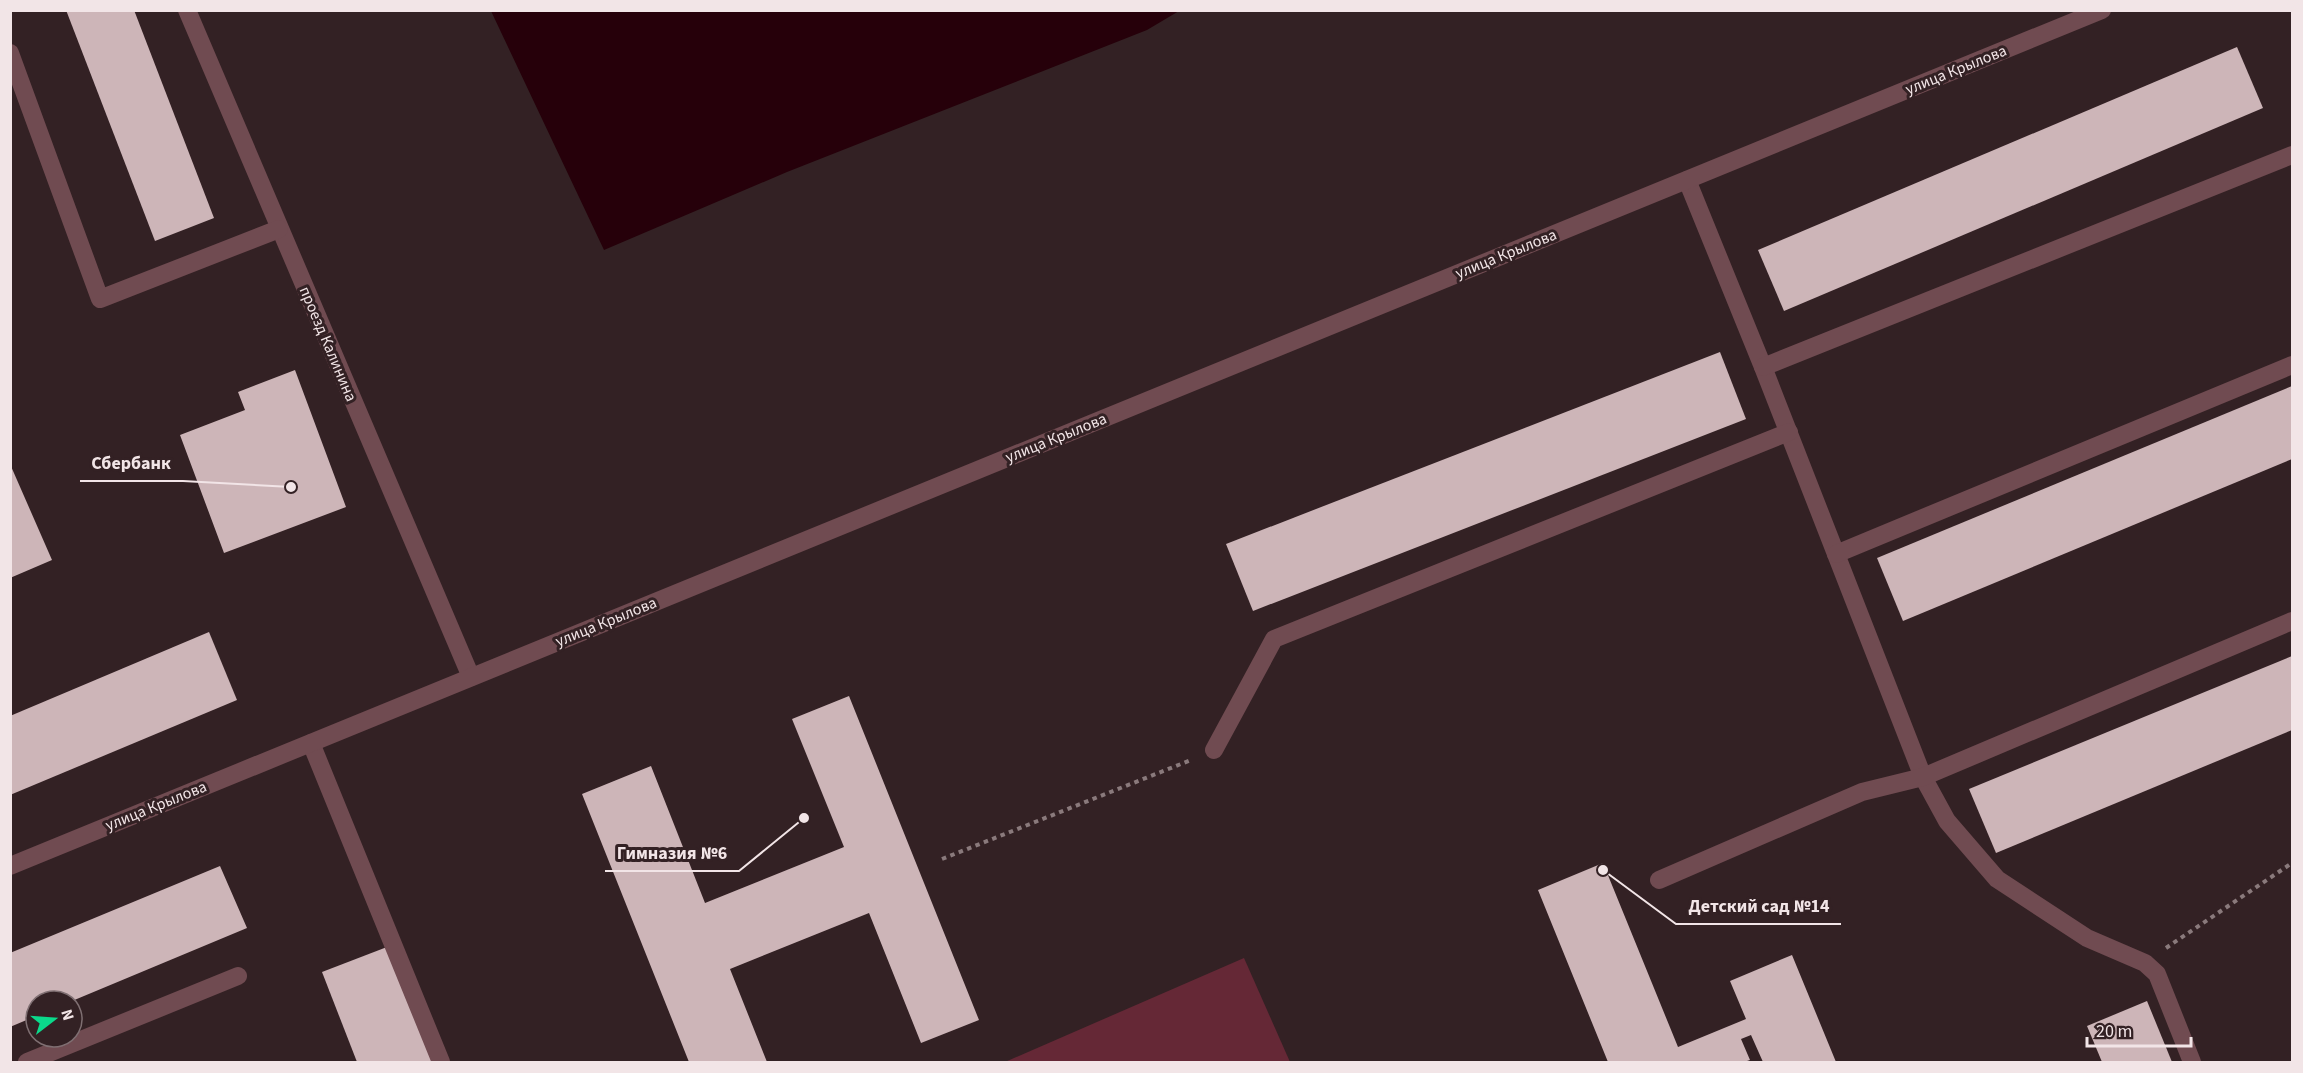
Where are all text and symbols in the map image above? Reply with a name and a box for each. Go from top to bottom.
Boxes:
street label: улица Крылова [1902,40,2010,100]
street label: улица Крылова [1452,224,1560,284]
street label: проезд Калинина [294,283,362,405]
street label: улица Крылова [1002,408,1110,468]
callout: Сбербанк [80,445,183,481]
text: Сбербанк [91,451,171,476]
street label: улица Крылова [552,592,660,652]
street label: улица Крылова [102,776,210,836]
callout: Гимназия №6 [605,835,739,871]
text: Гимназия №6 [617,841,727,866]
callout: Детский сад №14 [1676,888,1841,924]
text: Детский сад №14 [1688,894,1830,919]
north arrow [24,989,84,1049]
text: N [55,1007,79,1023]
scale bar [2087,1010,2190,1048]
text: 20 m [2096,1019,2132,1044]

